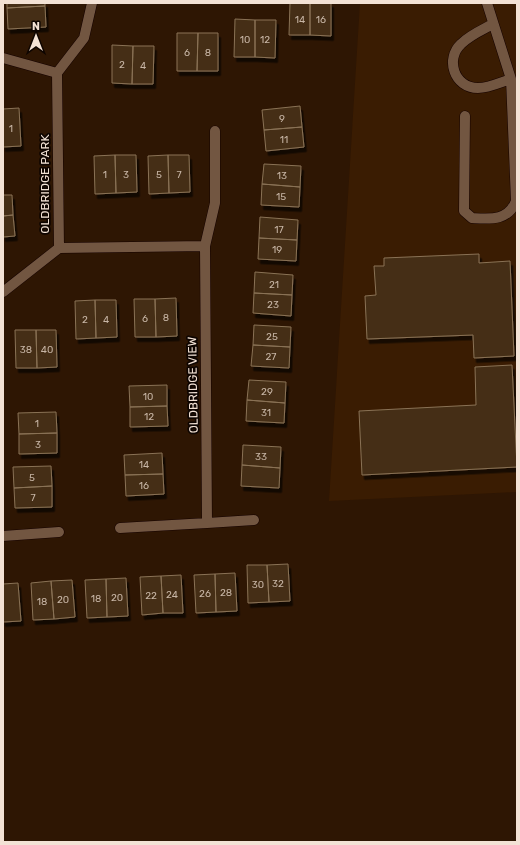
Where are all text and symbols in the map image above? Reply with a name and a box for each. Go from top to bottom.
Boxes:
house number: 14 [295,14,305,26]
house number: 16 [316,14,326,26]
north arrow [16,16,56,56]
text: N [32,20,40,33]
house number: 10 [240,34,250,46]
house number: 12 [260,34,270,46]
house number: 6 [184,47,190,59]
house number: 8 [205,47,211,59]
house number: 2 [119,59,125,71]
house number: 4 [140,60,146,72]
house number: 9 [279,113,285,125]
house number: 1 [9,123,13,135]
street label: OLDBRIDGE PARK [38,134,52,234]
house number: 11 [280,134,288,146]
house number: 1 [103,169,107,181]
house number: 3 [123,169,129,181]
house number: 5 [156,169,162,181]
house number: 7 [176,169,182,181]
house number: 13 [277,170,287,182]
house number: 15 [276,191,286,203]
house number: 17 [274,224,284,236]
house number: 19 [272,244,282,256]
house number: 21 [269,279,279,291]
house number: 23 [267,299,279,311]
house number: 8 [163,312,169,324]
house number: 6 [142,313,148,325]
house number: 2 [82,314,88,326]
house number: 4 [103,314,109,326]
house number: 25 [266,331,278,343]
street label: OLDBRIDGE VIEW [185,336,201,433]
house number: 38 [20,344,32,356]
house number: 40 [41,344,53,356]
house number: 27 [266,351,277,363]
house number: 29 [261,386,273,398]
house number: 10 [143,391,153,403]
house number: 31 [261,407,271,419]
house number: 12 [144,411,154,423]
house number: 1 [35,418,39,430]
house number: 3 [35,439,41,451]
house number: 33 [255,451,267,463]
house number: 14 [139,459,149,471]
house number: 5 [29,472,35,484]
house number: 16 [139,480,149,492]
house number: 7 [30,492,36,504]
house number: 32 [272,578,284,590]
house number: 30 [252,579,264,591]
house number: 28 [220,587,232,599]
house number: 26 [199,588,211,600]
house number: 24 [166,589,178,601]
house number: 22 [145,590,157,602]
house number: 20 [111,592,123,604]
house number: 18 [91,593,101,605]
house number: 20 [57,594,69,606]
house number: 18 [37,596,47,608]

